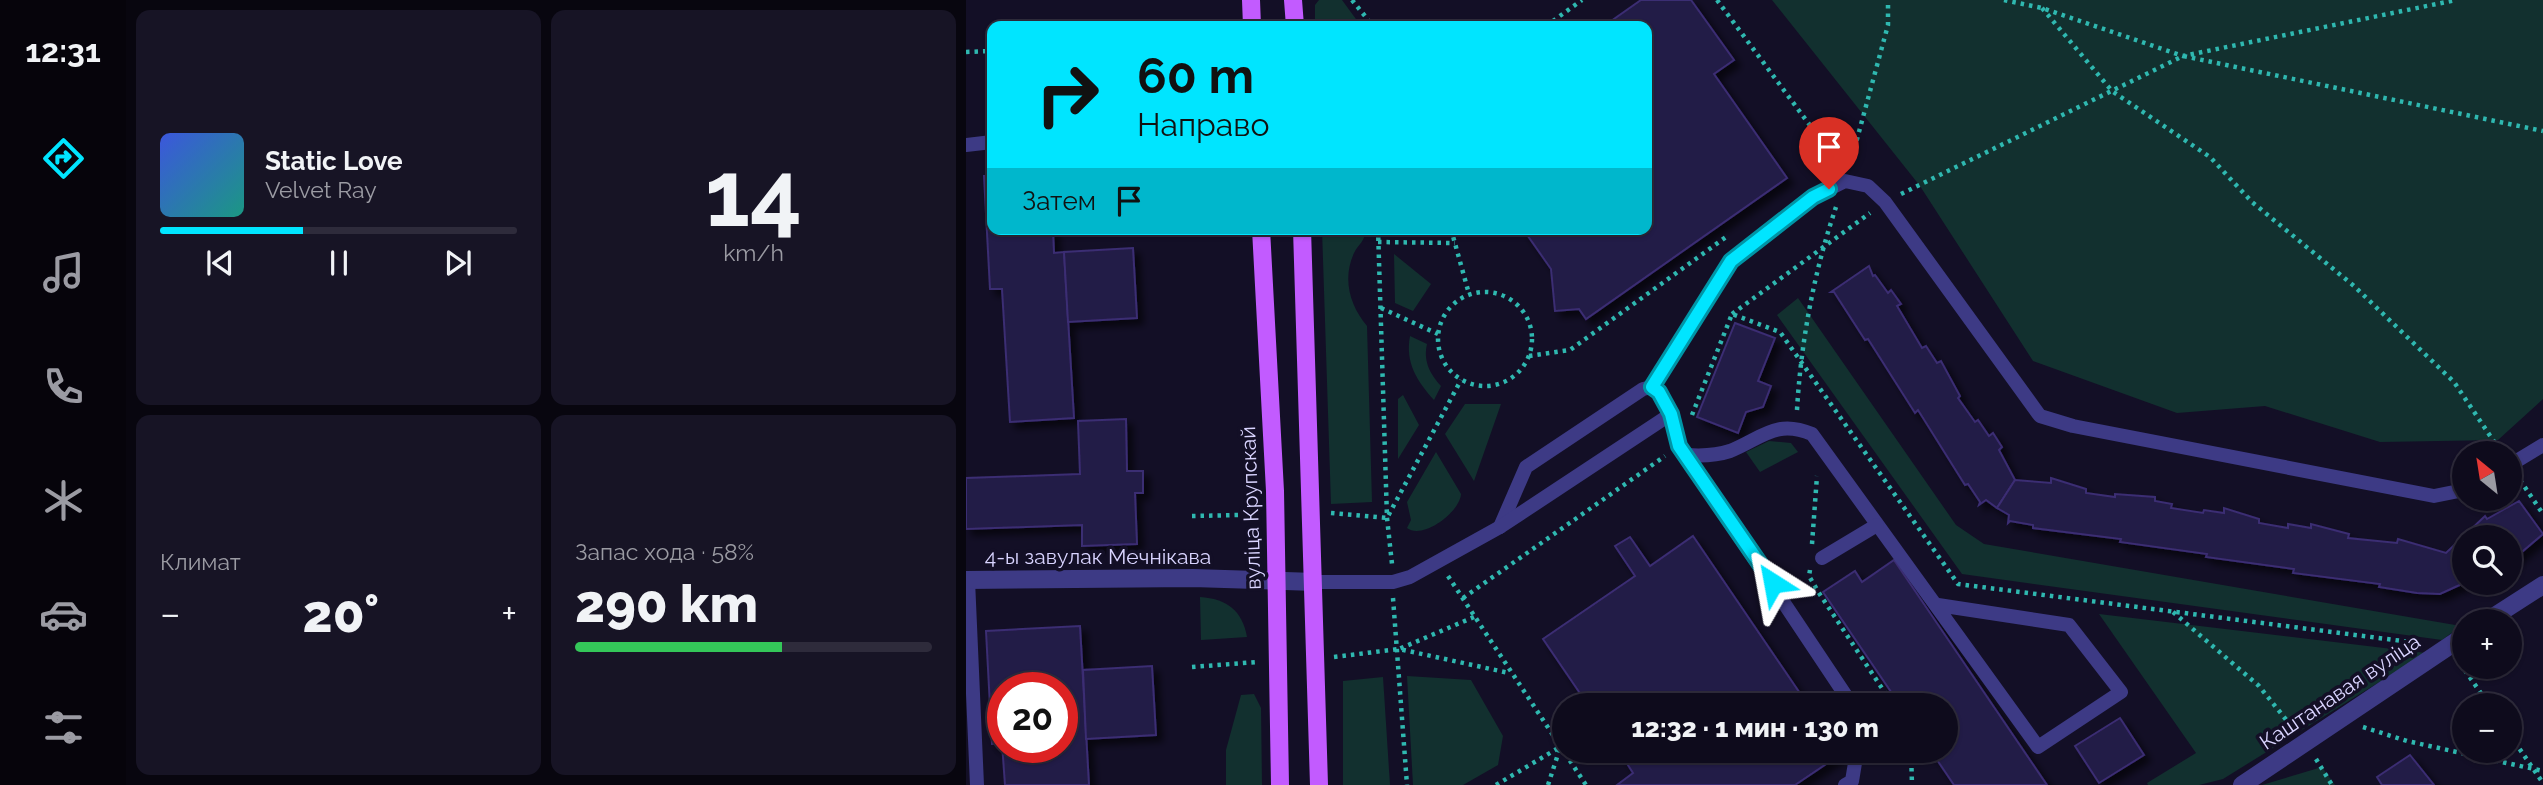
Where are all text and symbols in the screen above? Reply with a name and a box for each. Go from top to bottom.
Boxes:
text: 12:31 [25,32,101,69]
text: 60 m [1137,47,1254,104]
icon: right [1022,49,1113,140]
text: Направо [1137,106,1269,143]
pin [1799,117,1859,189]
icon: arrive [1810,128,1848,166]
icon: directions [39,134,88,183]
text: 14 [705,140,802,247]
text: Static Love [265,146,403,176]
text: Velvet Ray [265,176,377,203]
icon: arrive [1110,182,1148,220]
text: Затем [1022,186,1096,216]
text: km/h [723,239,784,266]
icon: previous [201,244,239,282]
icon: pause [320,244,358,282]
icon: next [439,244,477,282]
icon: music [39,248,88,297]
icon: phone [39,362,88,411]
street label: вуліца Крупскай [1235,426,1266,590]
north arrow [2452,441,2522,511]
map controls [2452,441,2522,763]
icon: climate [39,476,88,525]
button: search [2452,525,2522,595]
text: Запас хода · 58% [575,538,754,565]
street label: 4-ы завулак Мечнікава [985,544,1211,569]
position arrow [1736,546,1810,620]
text: Климат [160,548,241,575]
text: 290 km [575,573,758,634]
text: 20° [303,583,379,644]
icon: car [39,590,88,639]
text: − [160,591,180,636]
text: + [501,591,517,636]
button: + [2452,609,2522,679]
street label: Каштанавая вуліца [2255,629,2425,755]
speed limit sign: 20 [987,672,1078,763]
button: − [2452,693,2522,763]
icon: filters [39,703,88,752]
text: 12:32 · 1 мин · 130 m [1631,713,1879,743]

